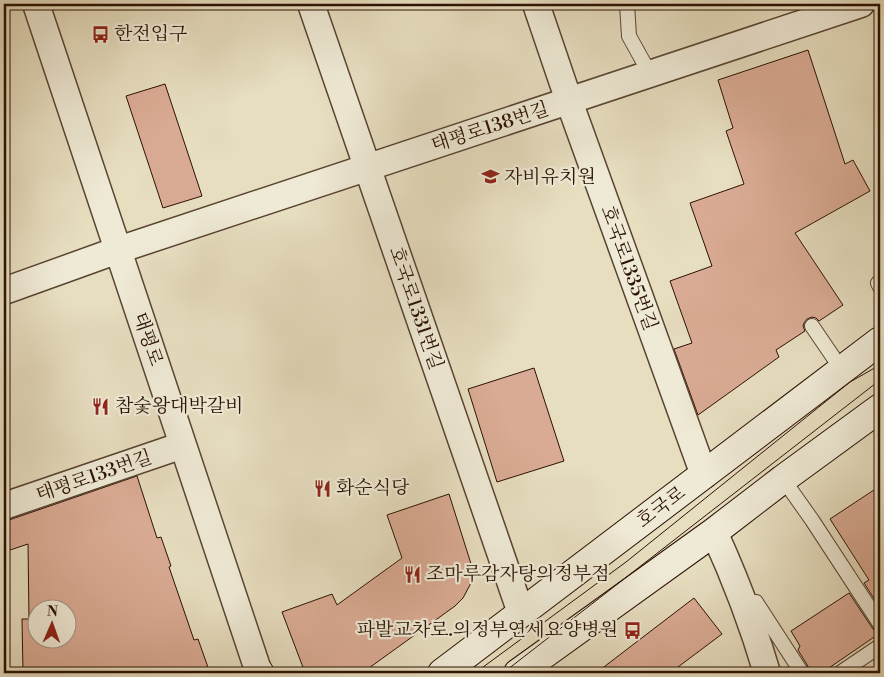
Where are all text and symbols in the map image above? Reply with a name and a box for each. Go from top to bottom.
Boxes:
place label: 한전입구 [114,22,187,46]
bus stop icon: 한전입구 [90,24,110,44]
street label: 태평로138번길 [428,97,552,157]
place label: 자비유치원 [504,165,596,189]
school or university icon: 자비유치원 [480,167,500,187]
street label: 호국로1335번길 [595,202,663,334]
street label: 호국로1331번길 [384,243,448,373]
street label: 태평로 [128,309,168,369]
place label: 참숯왕대박갈비 [115,394,243,418]
restaurant icon: 참숯왕대박갈비 [91,396,111,416]
street label: 태평로133번길 [33,445,155,507]
place label: 화순식당 [336,476,410,500]
restaurant icon: 화순식당 [312,478,332,498]
street label: 호국로 [632,481,690,533]
place label: 조마루감자탕의정부점 [426,562,610,586]
restaurant icon: 조마루감자탕의정부점 [402,564,422,584]
north arrow [28,600,78,650]
text: N [47,603,58,621]
place label: 파발교차로.의정부연세요양병원 [357,618,618,642]
bus stop icon: 파발교차로.의정부연세요양병원 [622,620,642,640]

